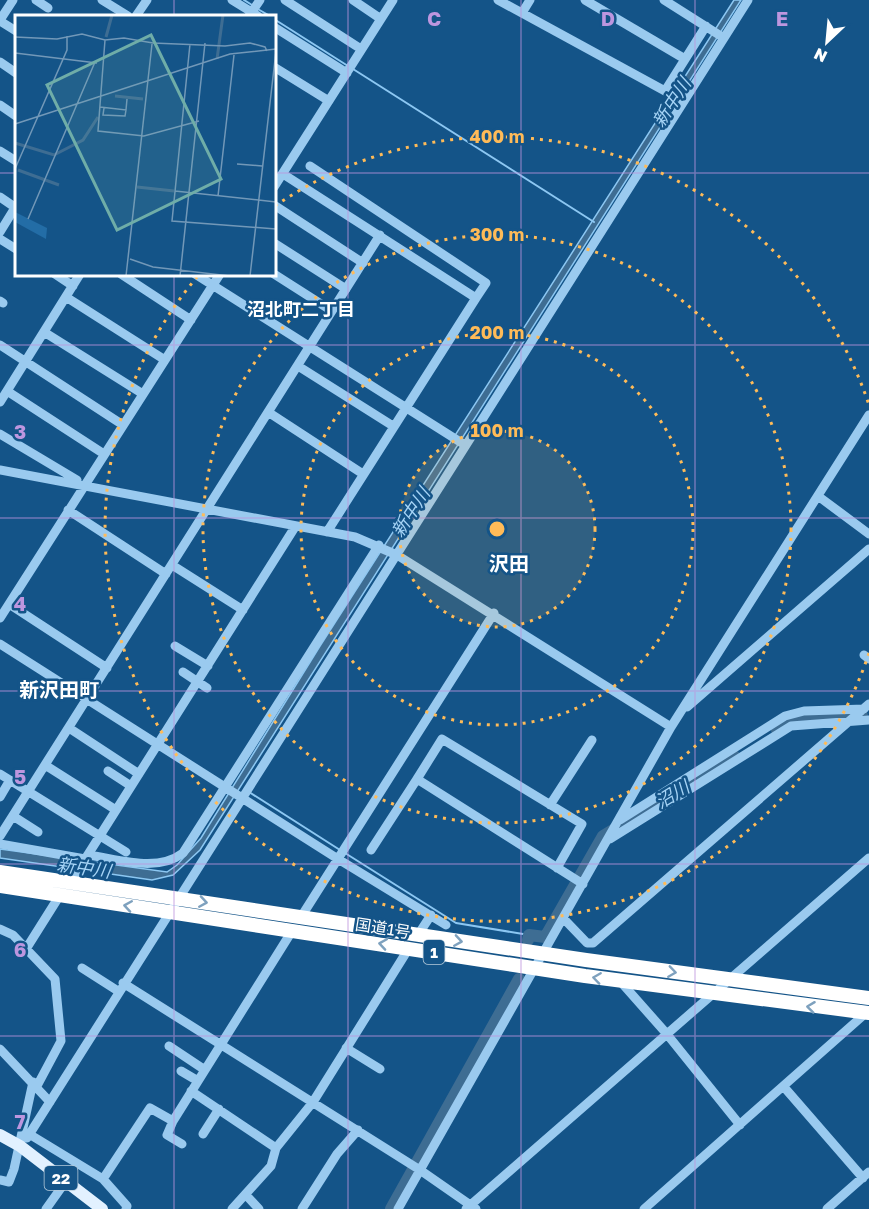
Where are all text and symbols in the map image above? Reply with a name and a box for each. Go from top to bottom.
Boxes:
text: C [427,6,441,30]
text: D [601,6,615,30]
text: E [776,6,788,30]
north arrow [797,12,857,72]
inset map [15,15,276,276]
text: N [811,44,830,67]
water label: 新中川 [647,72,696,131]
text: 400 m [470,125,524,147]
text: 300 m [470,223,524,245]
district label: 沼北町二丁目 [247,298,355,320]
text: 200 m [470,321,524,343]
text: 3 [14,419,26,443]
text: 100 m [471,419,523,441]
water label: 新中川 [386,482,435,541]
centre of rings [487,519,507,539]
district label: 沢田 [489,551,529,575]
text: 4 [14,591,26,615]
district label: 新沢田町 [19,677,99,701]
text: 5 [14,764,26,788]
water label: 沼川 [651,774,695,813]
water label: 新中川 [56,852,114,882]
one-way arrow [199,896,208,908]
one-way arrow [124,901,133,913]
street label: 国道1号 [354,914,412,942]
one-way arrow [454,935,463,947]
text: 6 [14,937,26,961]
one-way arrow [379,939,388,951]
road number: 1 [424,940,444,964]
one-way arrow [667,966,677,978]
one-way arrow [592,972,601,984]
one-way arrow [806,1001,815,1014]
text: 7 [15,1109,26,1133]
road number: 22 [44,1166,78,1190]

